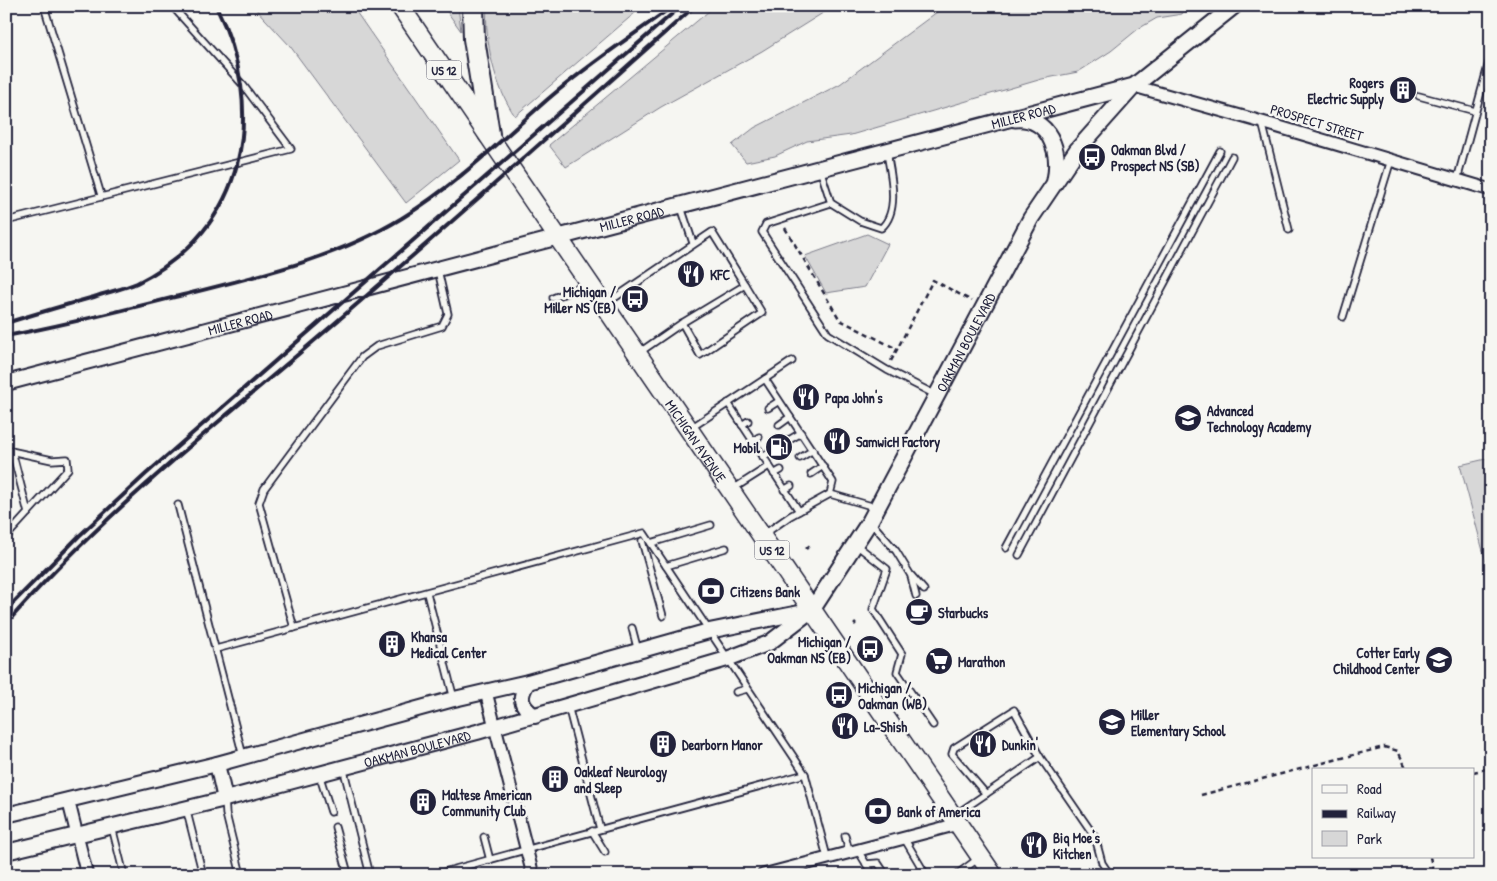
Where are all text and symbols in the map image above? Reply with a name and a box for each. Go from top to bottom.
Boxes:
road number: US 12 [426,60,462,80]
place label: Rogers Electric Supply [1307,73,1385,110]
building icon: Rogers Electric Supply [1388,75,1418,105]
street label: MILLER ROAD [989,97,1058,133]
street label: PROSPECT STREET [1268,99,1366,145]
place label: Oakman Blvd / Prospect NS (SB) [1111,140,1200,177]
bus stop icon: Oakman Blvd / Prospect NS (SB) [1077,142,1107,172]
street label: MILLER ROAD [597,200,666,235]
restaurant icon: KFC [676,259,706,289]
place label: KFC [710,265,731,284]
place label: Michigan / Miller NS (EB) [544,282,616,317]
bus stop icon: Michigan / Miller NS (EB) [620,284,650,314]
street label: OAKMAN BOULEVARD [931,289,999,395]
street label: MILLER ROAD [206,304,274,339]
restaurant icon: Papa John's [791,382,821,412]
place label: Papa John's [825,388,883,409]
street label: MICHIGAN AVENUE [662,396,731,485]
place label: Advanced Technology Academy [1206,401,1311,438]
school or university icon: Advanced Technology Academy [1173,403,1203,433]
restaurant icon: SamwicH Factory [822,426,852,456]
fuel station icon: Mobil [764,432,794,462]
place label: SamwicH Factory [856,432,940,453]
place label: Mobil [733,438,760,457]
road number: US 12 [754,540,790,560]
bank icon: Citizens Bank [696,576,726,606]
place label: Citizens Bank [730,582,800,601]
cafe icon: Starbucks [904,597,934,627]
place label: Starbucks [938,603,989,622]
place label: Khansa Medical Center [411,627,487,662]
building icon: Khansa Medical Center [377,629,407,659]
place label: Michigan / Oakman NS (EB) [767,632,851,667]
bus stop icon: Michigan / Oakman NS (EB) [855,634,885,664]
place label: Cotter Early Childhood Center [1333,643,1421,678]
school or university icon: Cotter Early Childhood Center [1424,645,1454,675]
supermarket icon: Marathon [924,646,954,676]
place label: Marathon [958,652,1005,671]
place label: Michigan / Oakman (WB) [858,678,927,713]
bus stop icon: Michigan / Oakman (WB) [824,680,854,710]
place label: Miller Elementary School [1131,705,1226,742]
school or university icon: Miller Elementary School [1097,707,1127,737]
restaurant icon: La-Shish [830,711,860,741]
place label: La-Shish [864,717,907,736]
street label: OAKMAN BOULEVARD [362,725,473,771]
building icon: Dearborn Manor [648,729,678,759]
restaurant icon: Dunkin' [968,729,998,759]
place label: Dearborn Manor [682,735,763,754]
place label: Dunkin' [1002,735,1038,754]
place label: Oakleaf Neurology and Sleep [574,762,667,799]
building icon: Oakleaf Neurology and Sleep [540,764,570,794]
legend [1312,768,1474,858]
text: Road [1357,778,1382,799]
place label: Maltese American Community Club [442,785,532,822]
building icon: Maltese American Community Club [408,787,438,817]
bank icon: Bank of America [863,796,893,826]
place label: Bank of America [897,802,981,821]
text: Railway [1357,802,1396,823]
place label: Big Moe's Kitchen [1053,828,1101,863]
text: Park [1357,828,1382,849]
restaurant icon: Big Moe's Kitchen [1019,830,1049,860]

